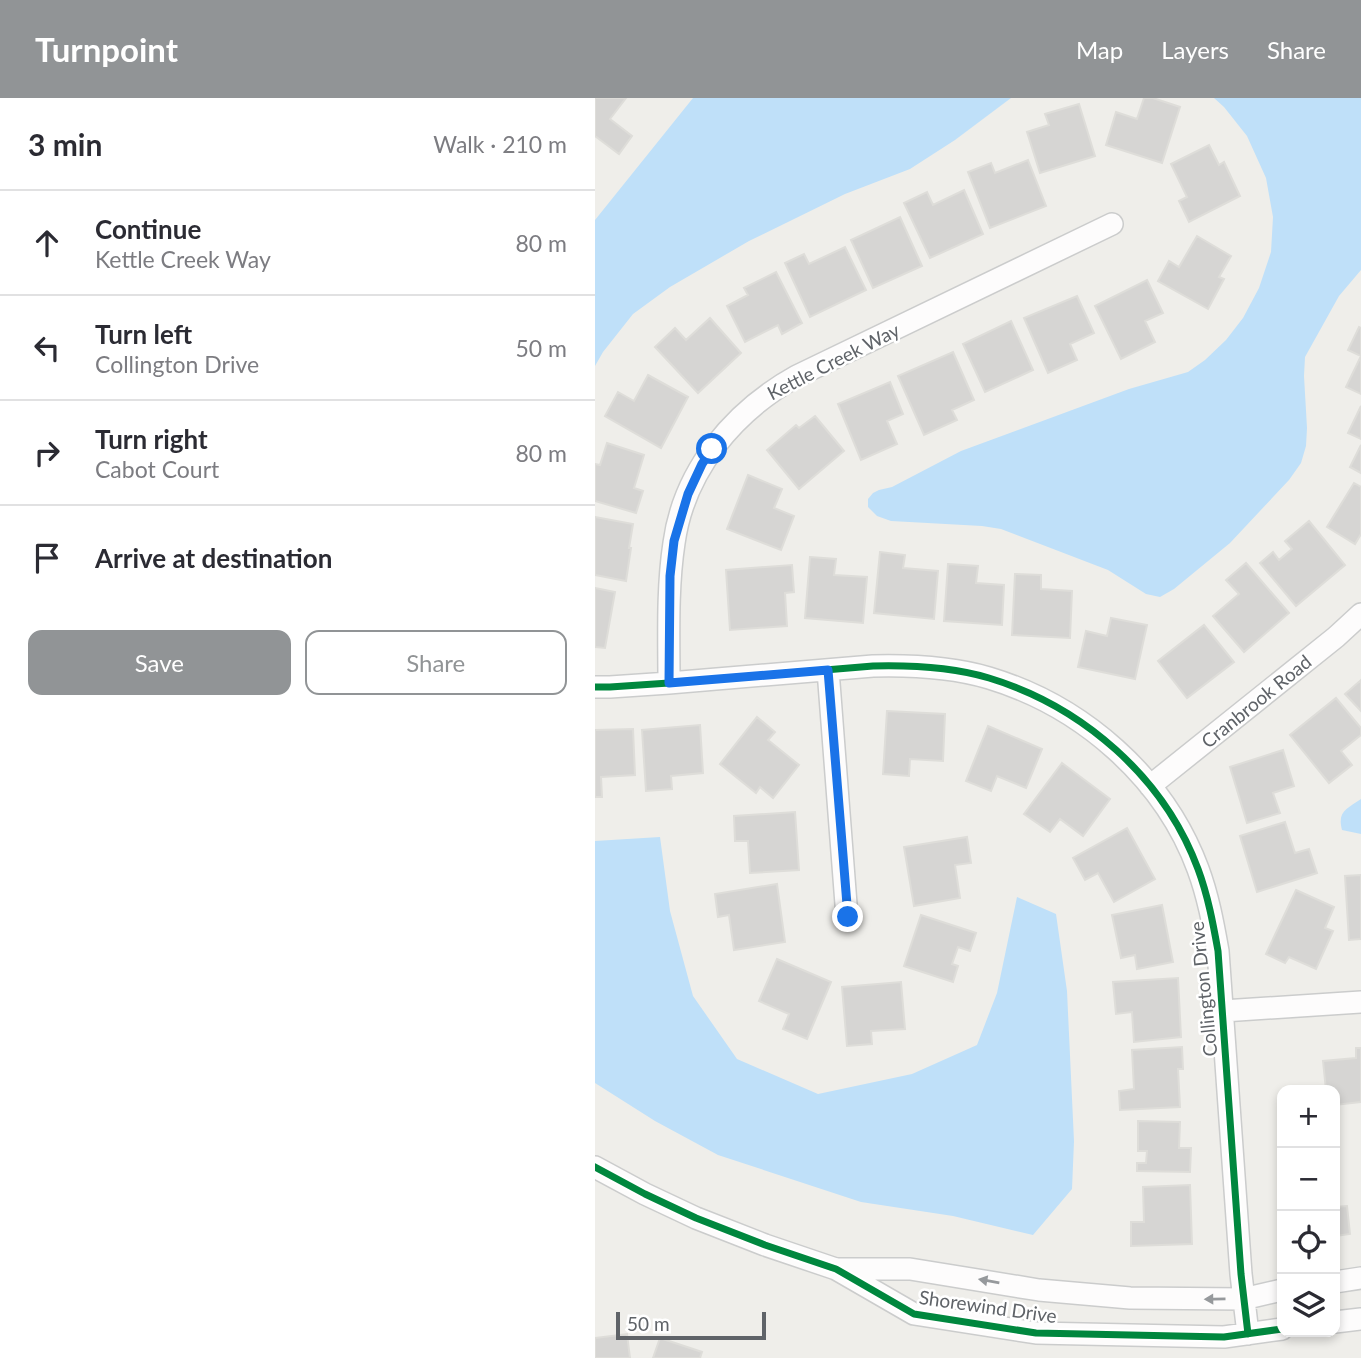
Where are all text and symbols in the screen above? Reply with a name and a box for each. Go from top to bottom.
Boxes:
text: Turnpoint [35,29,178,69]
text: Map [1076,35,1123,64]
text: Layers [1161,35,1229,64]
text: Share [1267,35,1326,64]
text: 3 min [28,126,102,162]
text: Walk · 210 m [433,130,567,158]
text: Continue [95,213,201,245]
icon: ahead [28,224,66,262]
text: 80 m [516,229,567,257]
text: Kettle Creek Way [95,245,271,273]
text: Turn left [95,318,192,350]
street label: Kettle Creek Way [763,318,903,404]
icon: left [28,329,66,367]
text: 50 m [516,334,567,362]
text: Collington Drive [95,350,259,378]
text: Turn right [95,423,208,455]
route start [696,433,727,464]
icon: right [28,434,66,472]
text: 80 m [516,439,567,467]
text: Cabot Court [95,455,219,483]
icon: arrive [28,539,66,577]
text: Arrive at destination [95,542,332,574]
button: Save [28,630,291,695]
button: Share [305,630,567,695]
street label: Cranbrook Road [1196,650,1316,752]
route end [832,901,863,932]
street label: Collington Drive [1184,920,1222,1058]
map controls [1277,1085,1340,1337]
button: + [1277,1085,1340,1148]
button: − [1277,1148,1340,1211]
button: locate [1277,1211,1340,1274]
button: layers [1277,1274,1340,1337]
one-way arrow [977,1276,999,1287]
street label: Shorewind Drive [918,1285,1058,1327]
one-way arrow [1204,1293,1226,1305]
scale bar [616,1309,767,1341]
text: 50 m [627,1312,670,1335]

